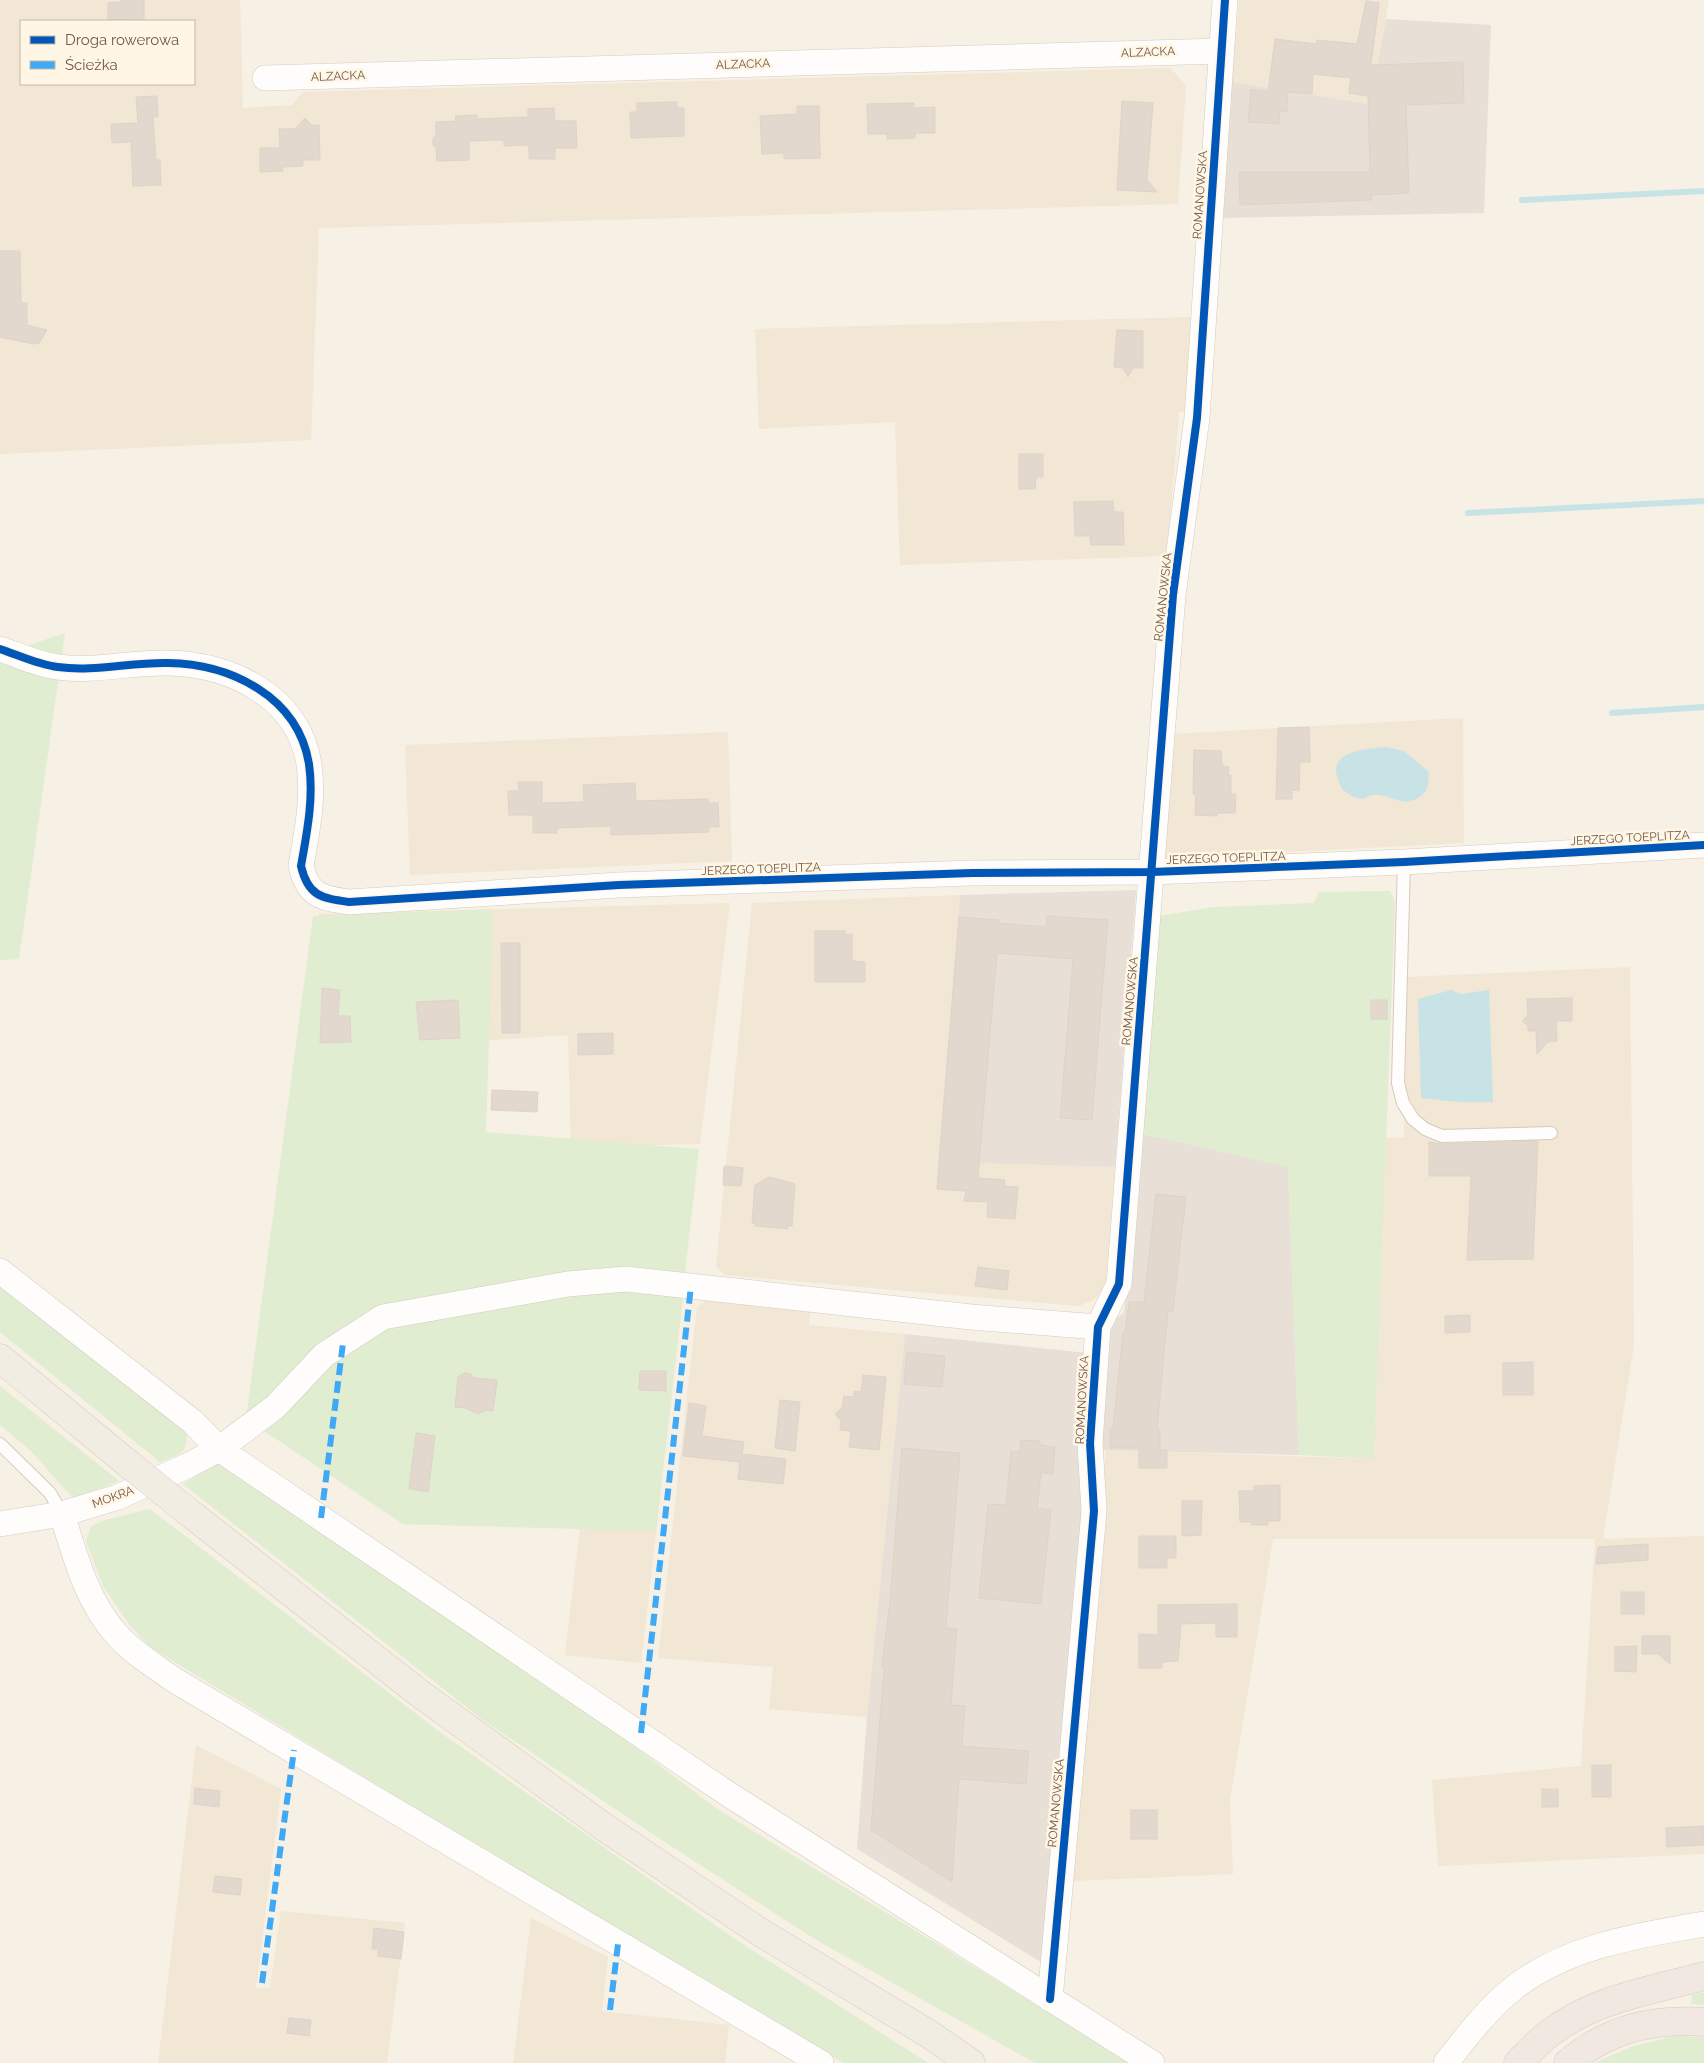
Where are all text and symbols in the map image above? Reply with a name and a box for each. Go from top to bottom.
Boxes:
legend [20,20,195,85]
text: Droga rowerowa [65,31,179,49]
street label: ALZACKA [1121,44,1175,60]
text: Ścieżka [65,56,118,74]
street label: ALZACKA [716,56,770,72]
street label: ALZACKA [311,68,365,84]
street label: ROMANOWSKA [1190,150,1210,240]
street label: ROMANOWSKA [1151,552,1175,642]
street label: JERZEGO TOEPLITZA [1570,828,1690,848]
street label: JERZEGO TOEPLITZA [1166,849,1286,867]
street label: JERZEGO TOEPLITZA [701,860,821,878]
street label: ROMANOWSKA [1119,956,1141,1046]
street label: ROMANOWSKA [1073,1355,1091,1445]
street label: MOKRA [90,1483,136,1511]
street label: ROMANOWSKA [1045,1758,1067,1848]

